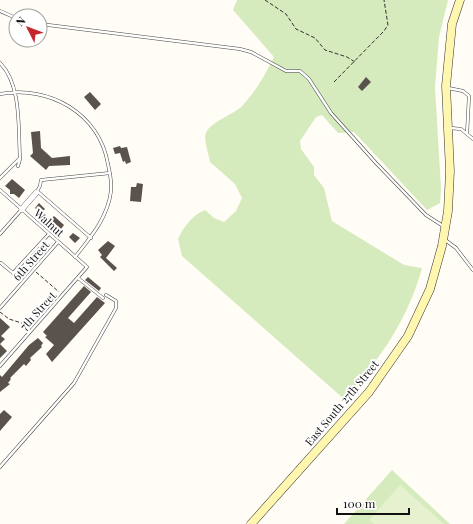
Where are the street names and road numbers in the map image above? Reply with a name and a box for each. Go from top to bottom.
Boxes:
street label: Walnut [31,205,67,240]
street label: 6th Street [9,237,52,284]
street label: 7th Street [16,288,59,333]
street label: East South 27th Street [301,357,382,449]

